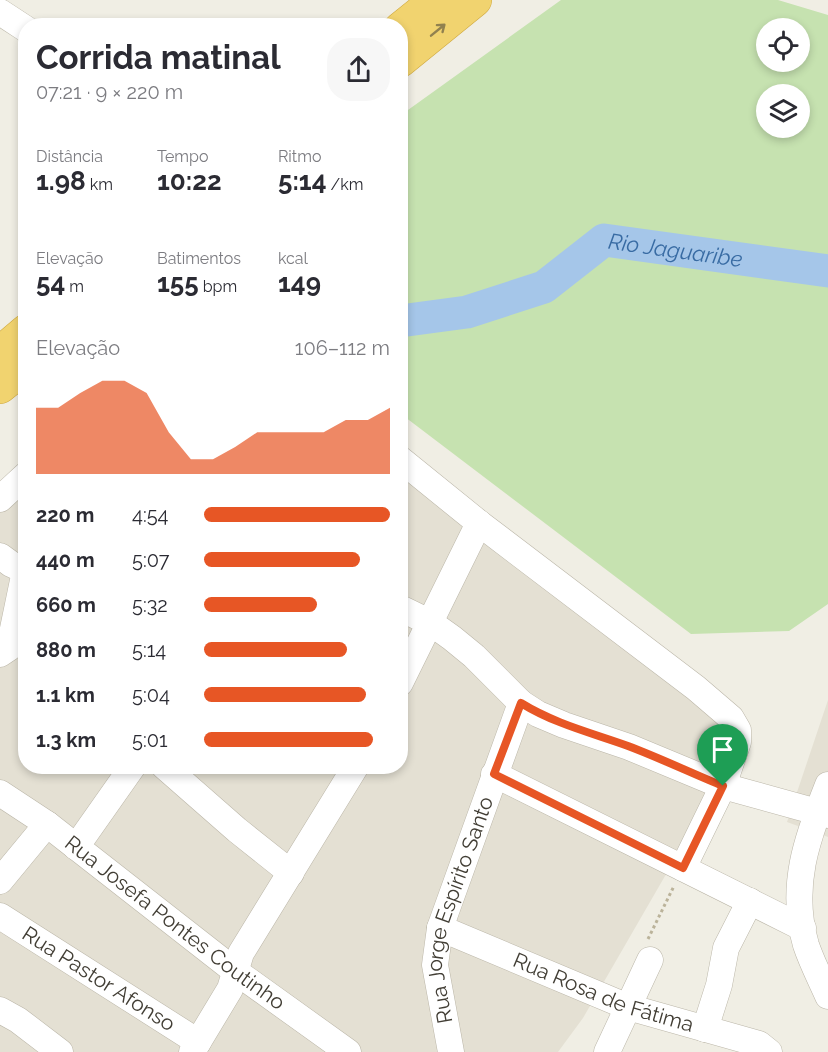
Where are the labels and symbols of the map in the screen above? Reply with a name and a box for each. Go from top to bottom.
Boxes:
one-way arrow [430,24,446,37]
water label: Rio Jaguaribe [607,228,744,272]
pin [697,724,748,786]
street label: Rua Jorge Espírito Santo [421,793,498,1025]
street label: Rua Josefa Pontes Coutinho [60,830,290,1015]
street label: Rua Pastor Afonso [18,921,180,1036]
street label: Rua Rosa de Fátima [509,947,697,1037]

